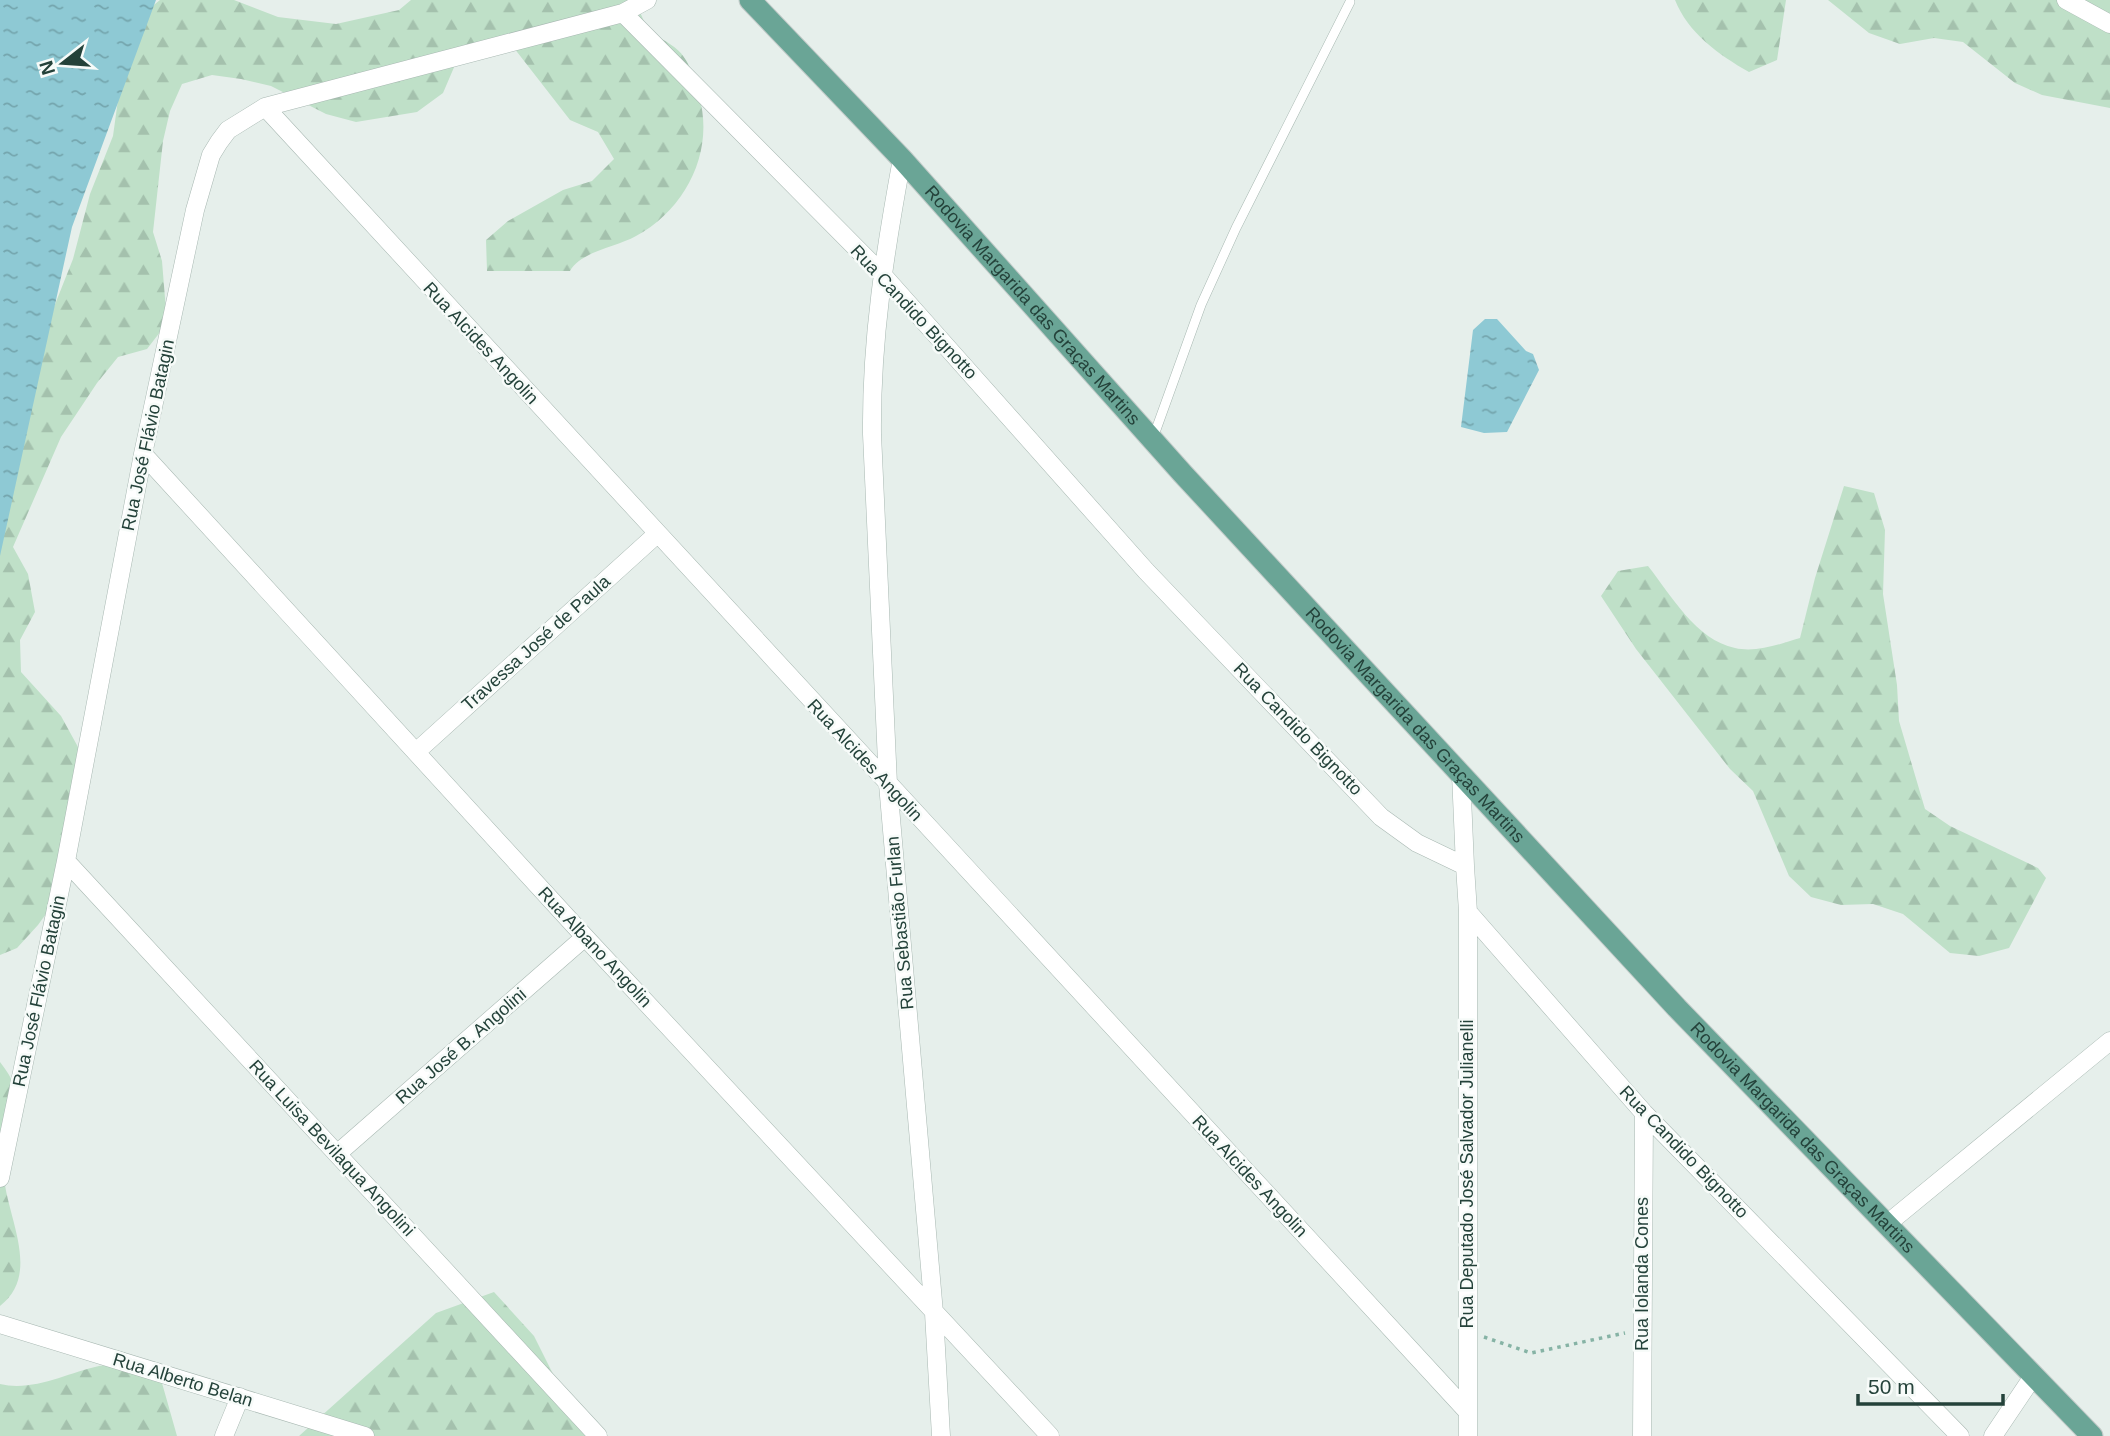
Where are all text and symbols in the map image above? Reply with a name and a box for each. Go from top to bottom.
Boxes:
north arrow [28,28,98,98]
text: N [35,58,59,77]
street label: Rodovia Margarida das Graças Martins [921,182,1144,429]
street label: Rua Candido Bignotto [847,241,981,383]
street label: Rua Alcides Angolin [419,278,543,408]
street label: Rua José Flávio Batagin [118,337,178,533]
street label: Travessa José de Paula [458,571,615,715]
street label: Rodovia Margarida das Graças Martins [1301,603,1529,847]
street label: Rua Candido Bignotto [1230,659,1366,799]
street label: Rua Alcides Angolin [803,695,927,825]
street label: Rua Sebastião Furlan [882,835,918,1011]
street label: Rua Albano Angolin [534,883,656,1011]
street label: Rua José Flávio Batagin [9,893,69,1089]
street label: Rua José B. Angolini [392,984,530,1108]
street label: Rodovia Margarida das Graças Martins [1686,1018,1919,1257]
street label: Rua Deputado José Salvador Julianelli [1457,1019,1477,1329]
street label: Rua Luisa Bevilaqua Angolini [245,1056,419,1240]
street label: Rua Candido Bignotto [1616,1082,1752,1222]
street label: Rua Alcides Angolin [1188,1111,1312,1241]
street label: Rua Iolanda Cones [1632,1197,1652,1351]
street label: Rua Alberto Belan [111,1349,255,1411]
scale bar [1858,1362,2003,1406]
text: 50 m [1868,1375,1915,1398]

